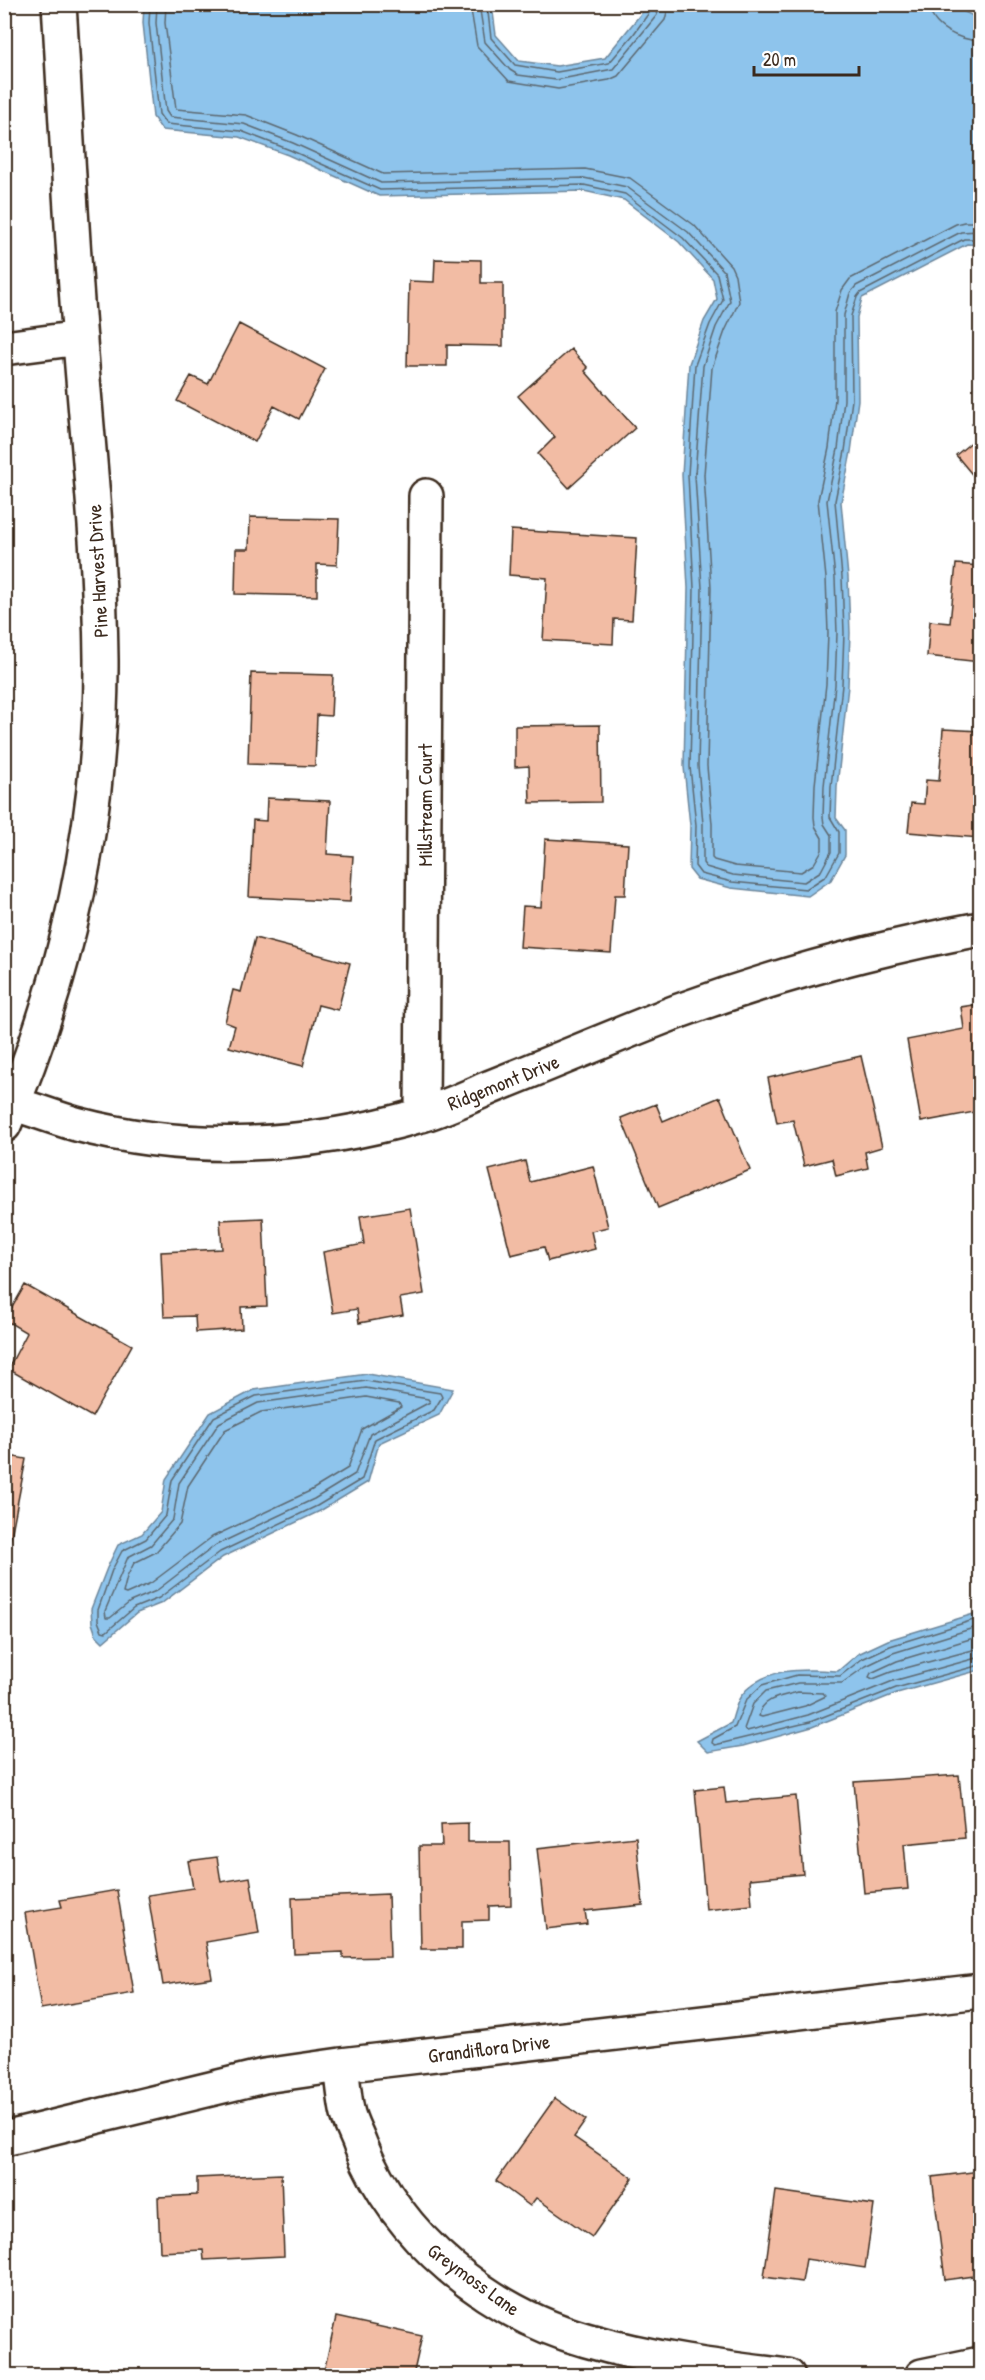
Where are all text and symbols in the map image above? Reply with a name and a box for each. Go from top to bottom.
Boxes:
scale bar [754,39,859,77]
text: 20 m [763,47,796,72]
street label: Pine Harvest Drive [80,504,114,638]
street label: Millstream Court [411,742,438,866]
street label: Ridgemont Drive [443,1047,563,1117]
street label: Grandiflora Drive [427,2027,551,2069]
street label: Greymoss Lane [423,2236,526,2322]

